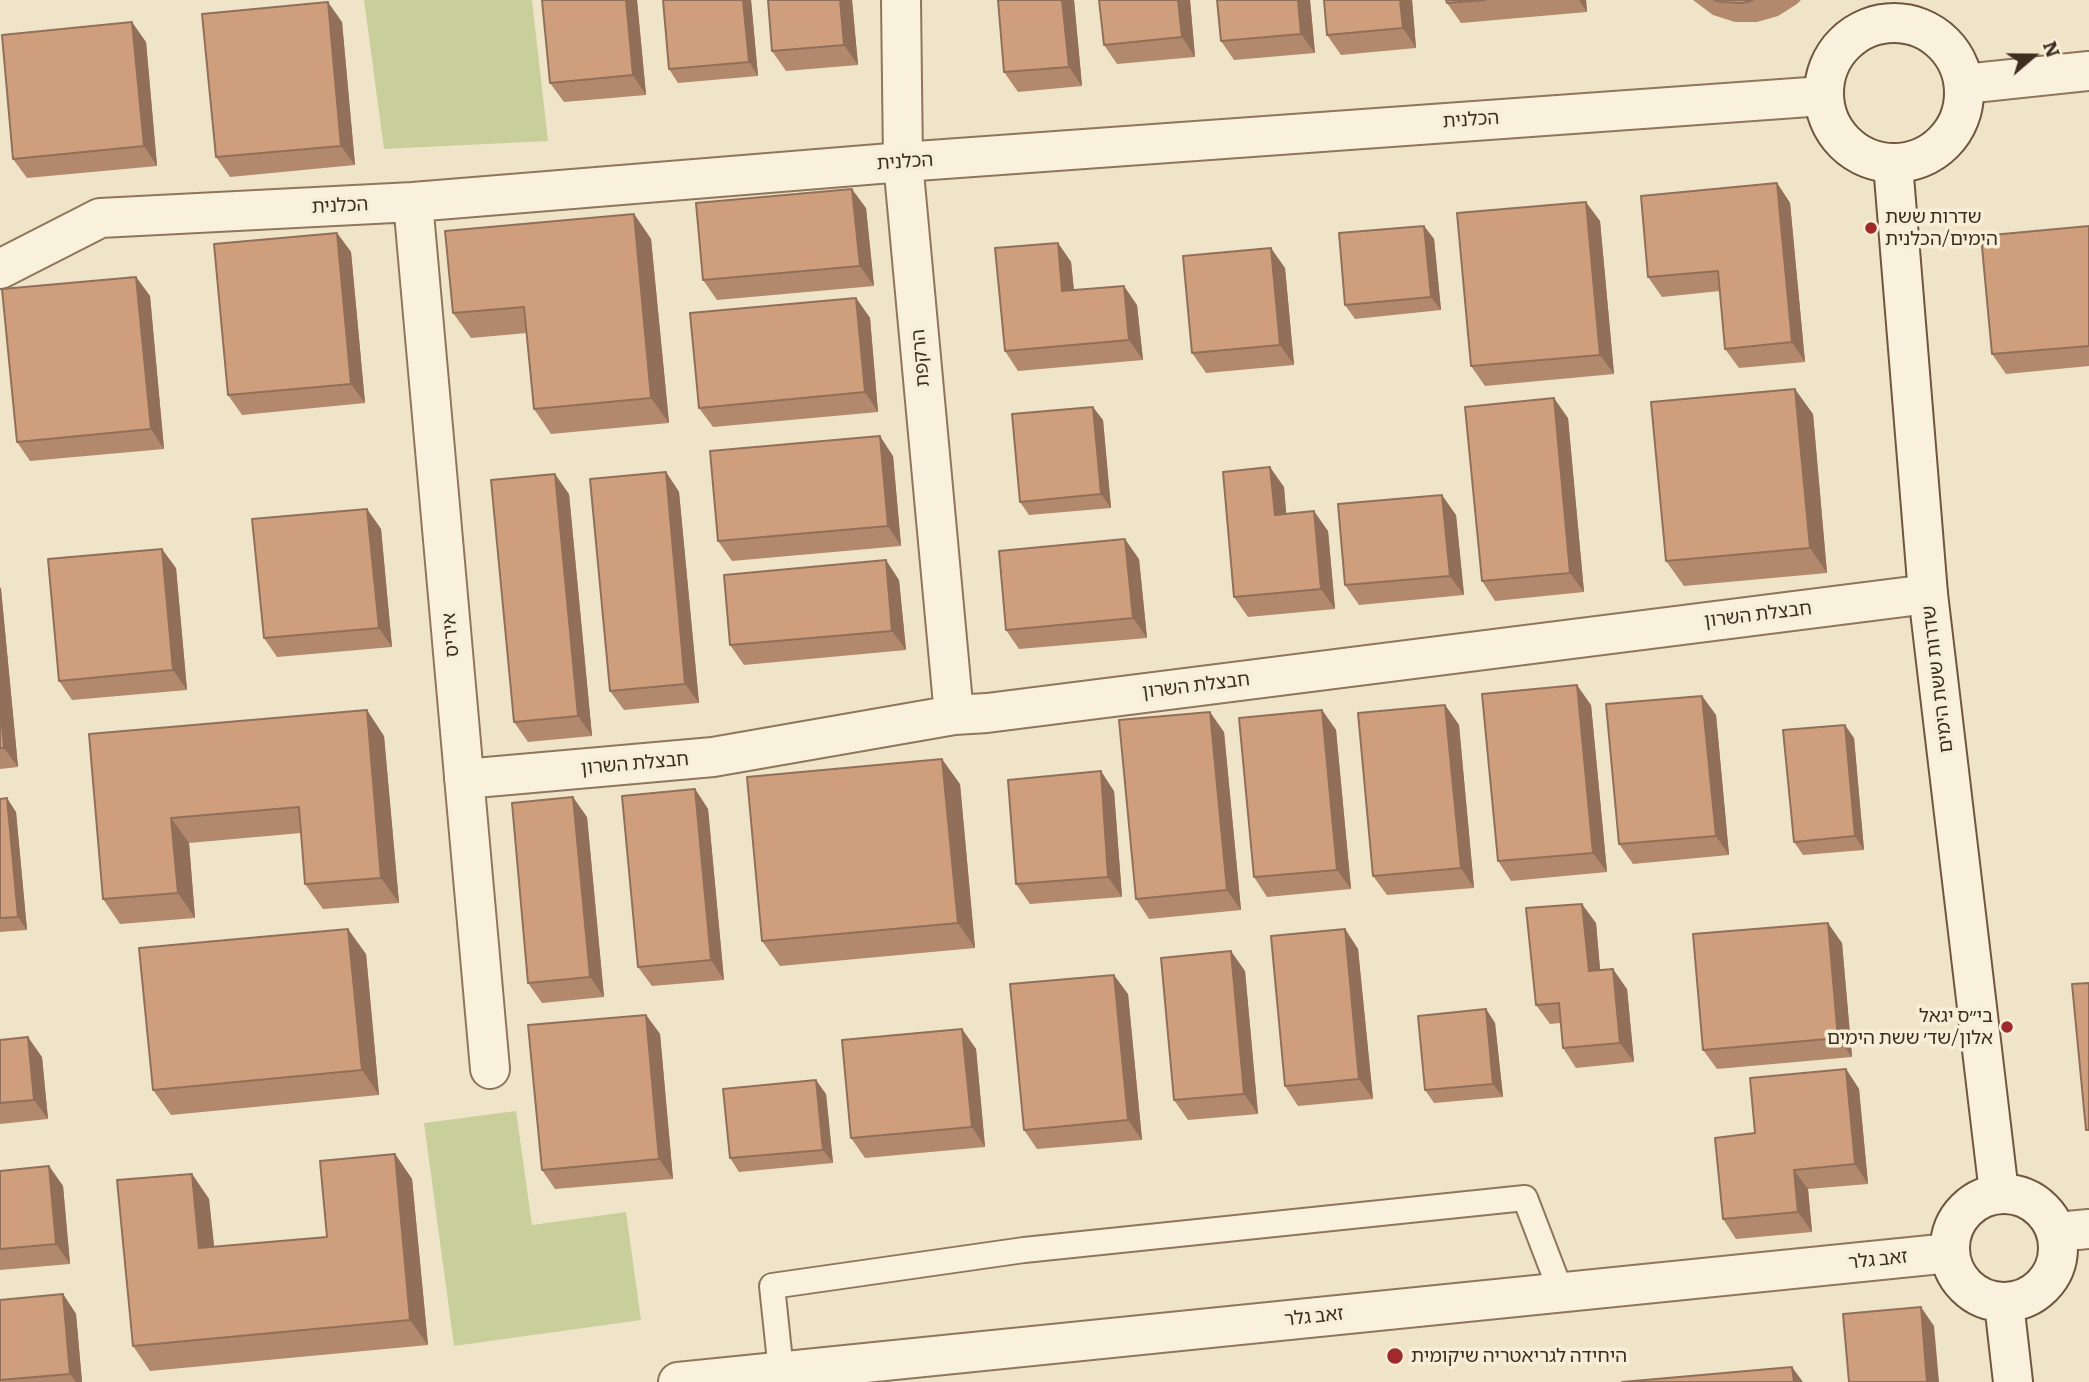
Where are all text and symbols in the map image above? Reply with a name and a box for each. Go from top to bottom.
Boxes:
north arrow [1998,21,2068,91]
text: N [2037,37,2069,61]
street label: הכלנית [1442,107,1500,133]
street label: הכלנית [876,149,934,175]
street label: הכלנית [311,193,369,219]
place label: שדרות ששת הימים/הכלנית [1885,206,1998,250]
marker: שדרות ששת הימים/הכלנית [1863,220,1879,236]
street label: הרקפת [907,328,935,388]
street label: חבצלת השרון [1703,597,1813,633]
street label: שדרות ששת הימים [1918,604,1958,754]
street label: איריס [438,612,464,658]
street label: חבצלת השרון [1141,668,1251,704]
street label: חבצלת השרון [580,748,690,780]
place label: בי״ס יגאל אלון/שד׳ ששת הימים [1827,1005,1993,1049]
marker: בי״ס יגאל אלון/שד׳ ששת הימים [1999,1019,2015,1035]
street label: זאב גלר [1847,1246,1909,1274]
street label: זאב גלר [1283,1303,1345,1331]
place label: היחידה לגריאטריה שיקומית [1411,1345,1627,1367]
marker: היחידה לגריאטריה שיקומית [1385,1346,1405,1366]

